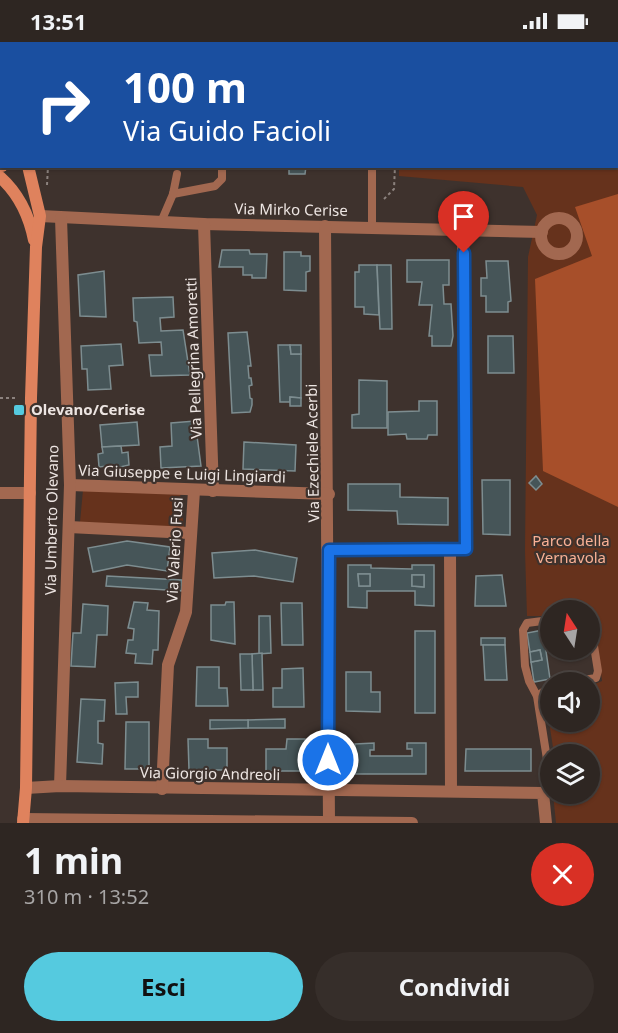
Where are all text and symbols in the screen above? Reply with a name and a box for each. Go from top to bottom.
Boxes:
text: 13:51 [30,6,87,36]
text: 100 m [123,58,247,115]
icon: right [24,66,102,144]
text: Via Guido Facioli [123,112,331,149]
pin [438,191,489,253]
street label: Via Mirko Cerise [234,198,348,220]
icon: arrive [447,200,480,233]
street label: Via Pellegrina Amoretti [180,277,206,439]
street label: Via Ezechiele Acerbi [301,384,323,522]
place label: Olevano/Cerise [31,399,145,419]
marker: Olevano/Cerise [12,403,26,417]
street label: Via Umberto Olevano [40,445,62,595]
street label: Via Giuseppe e Luigi Lingiardi [78,459,286,487]
street label: Via Valerio Fusi [161,497,187,603]
park label: Parco della Vernavola [532,530,610,567]
north arrow [540,600,600,660]
map controls [540,600,600,804]
button: sound [540,672,600,732]
position arrow [296,728,360,792]
button: layers [540,744,600,804]
street label: Via Giorgio Andreoli [140,762,280,784]
text: 1 min [24,836,123,885]
button: close [531,843,594,906]
text: 310 m · 13:52 [24,883,149,910]
button: Esci [24,952,303,1021]
button: Condividi [315,952,594,1021]

